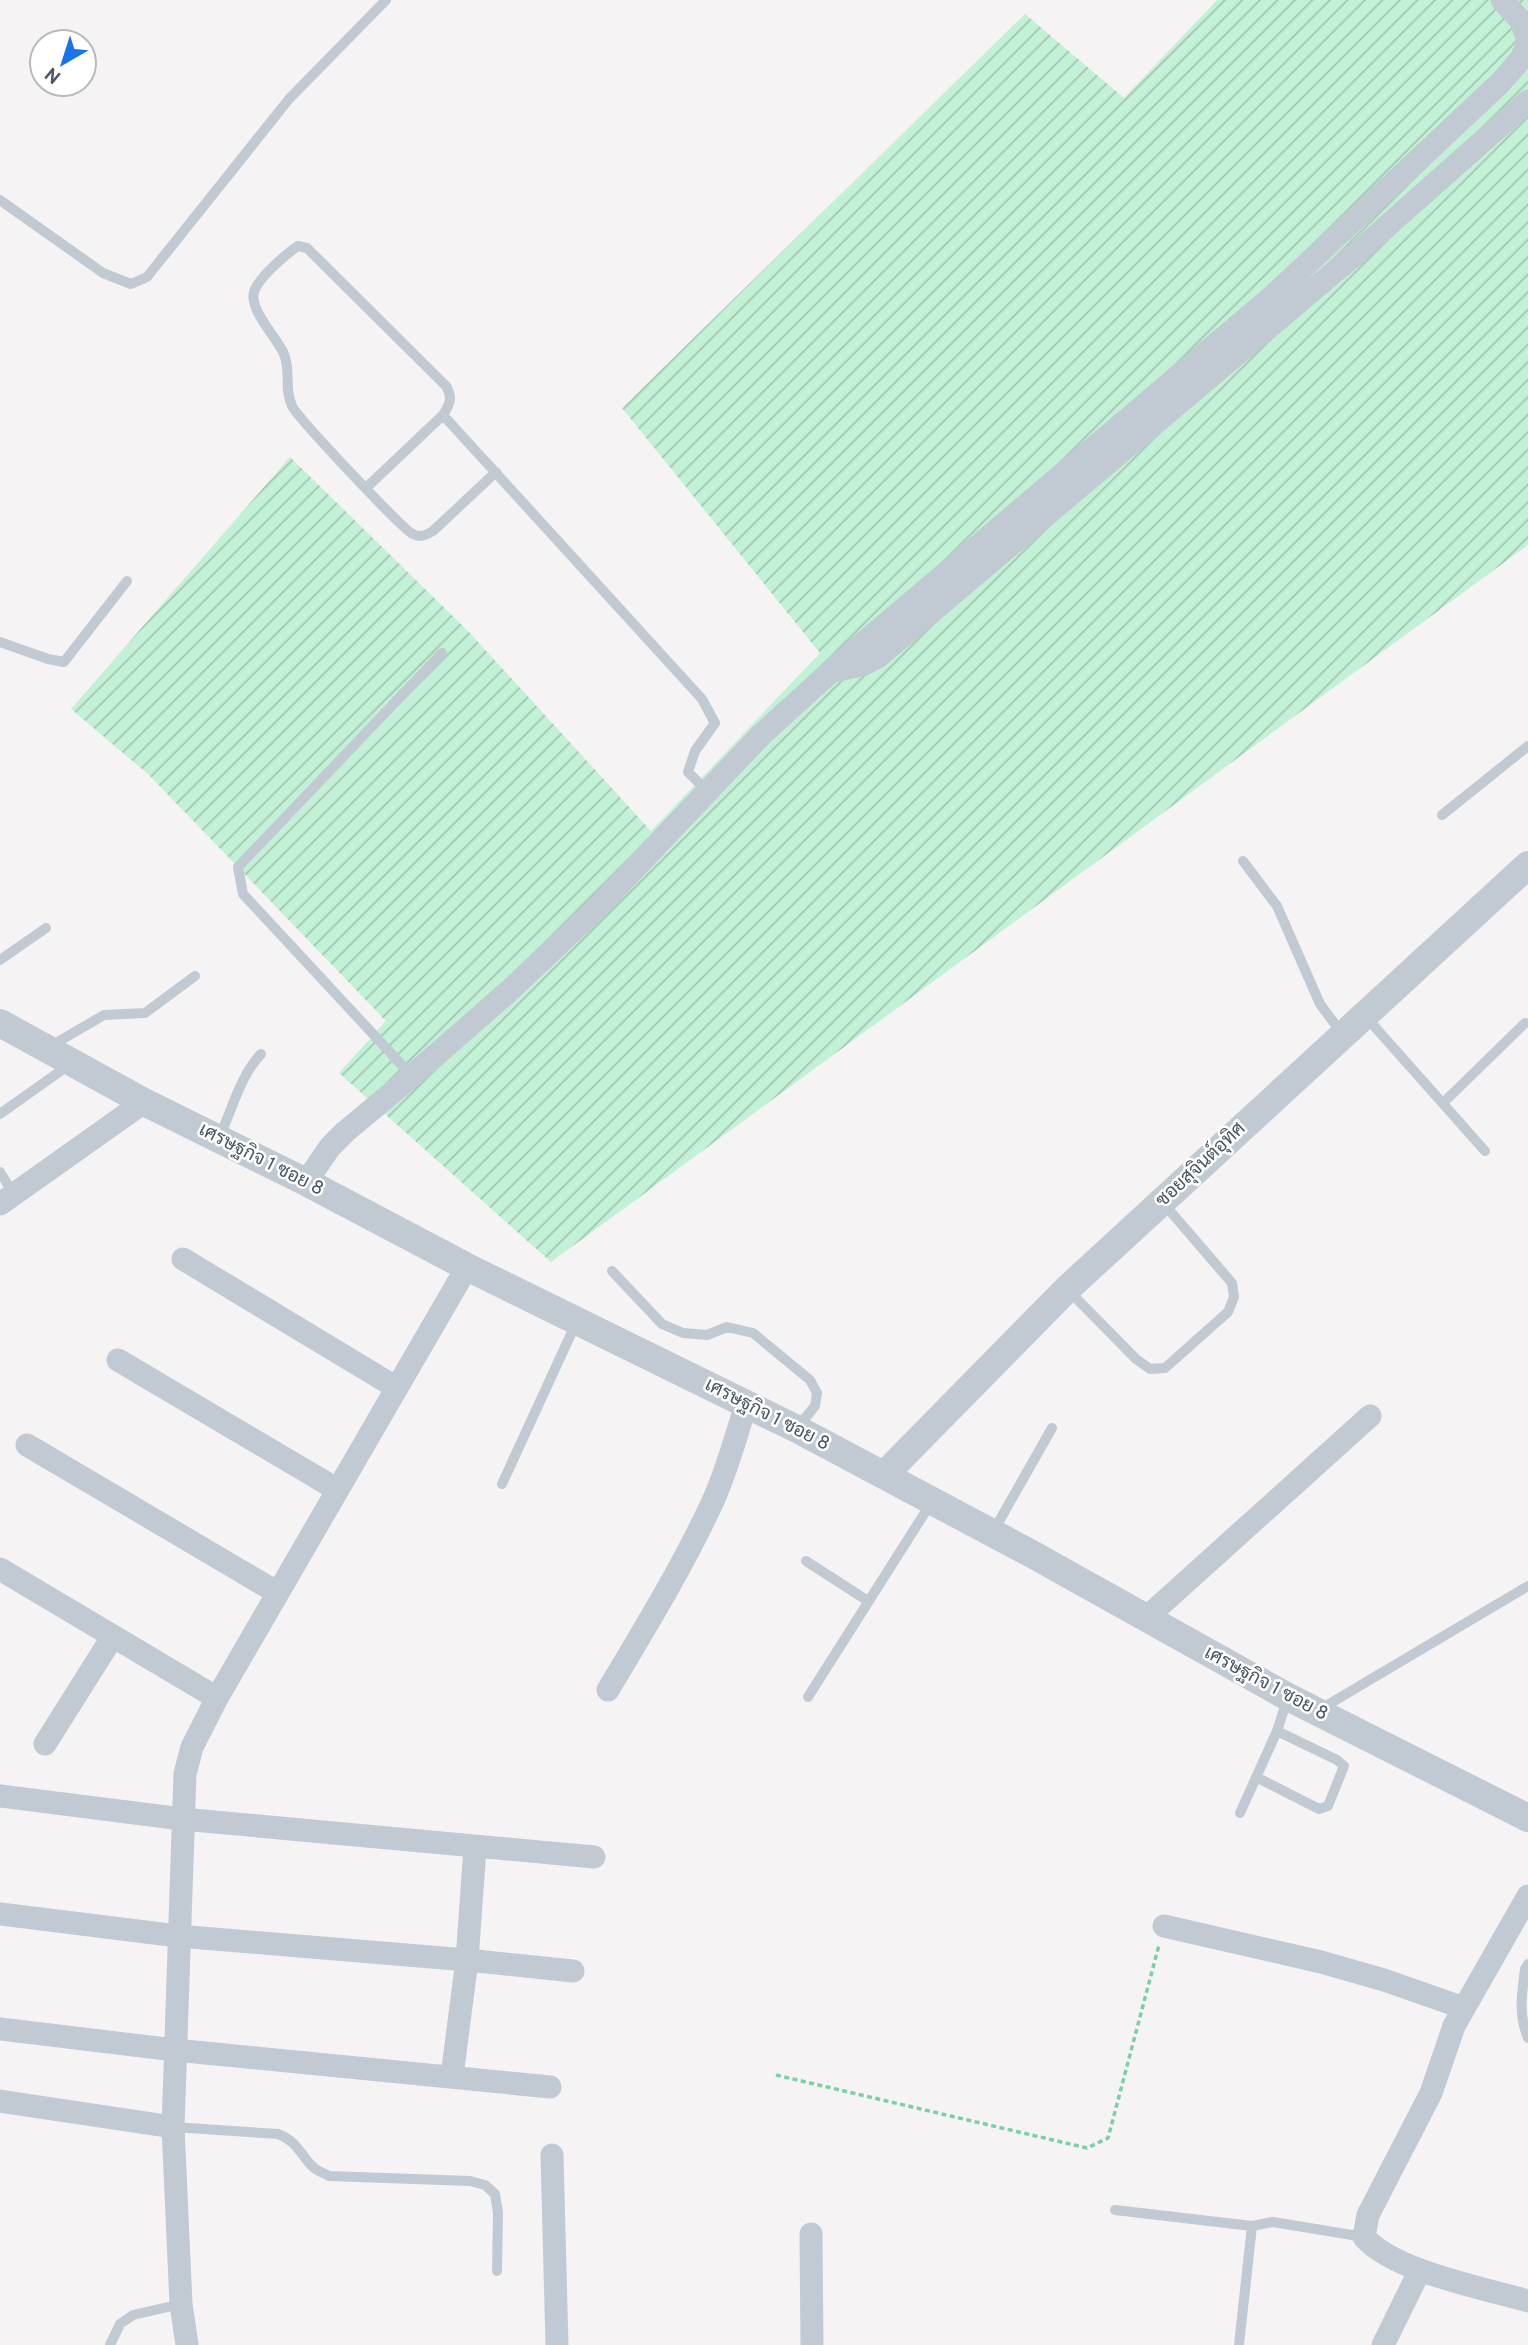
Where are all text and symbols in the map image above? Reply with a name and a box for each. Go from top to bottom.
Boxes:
north arrow [28,28,98,98]
text: N [41,61,66,88]
street label: ซอยสุจินต์อุทิศ [1150,1116,1251,1213]
street label: เศรษฐกิจ 1 ซอย 8 [195,1118,327,1202]
street label: เศรษฐกิจ 1 ซอย 8 [701,1373,833,1457]
street label: เศรษฐกิจ 1 ซอย 8 [1200,1641,1332,1727]

